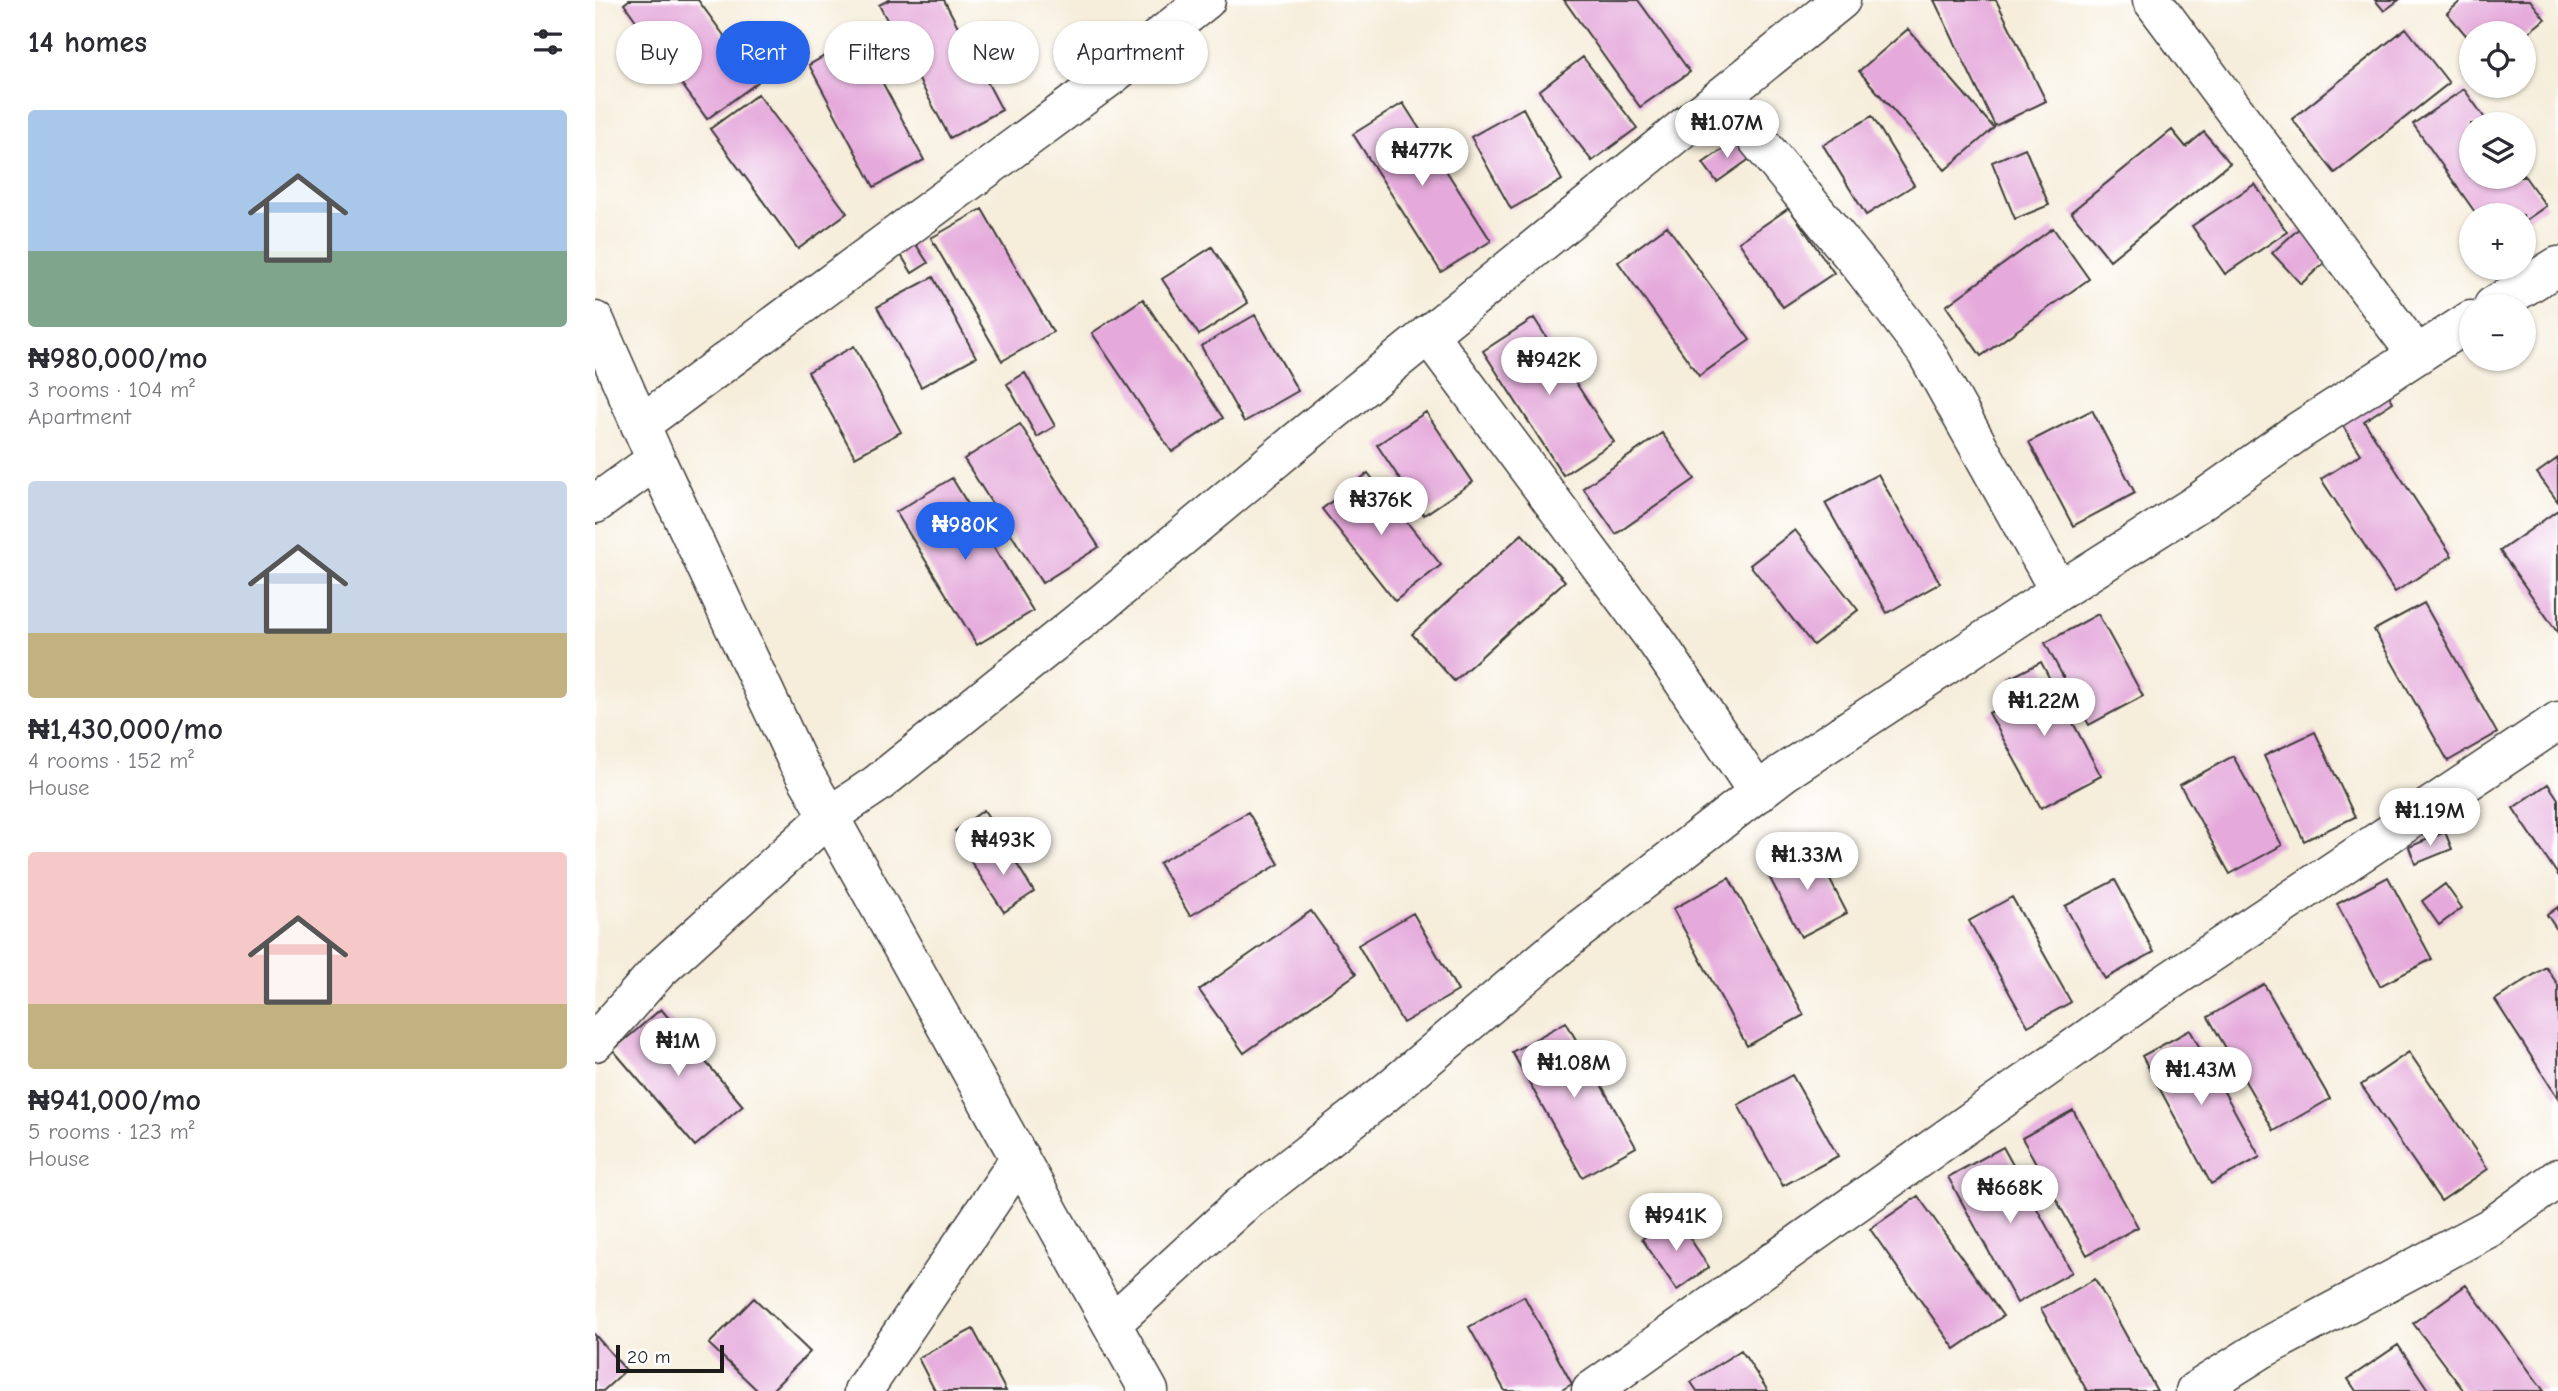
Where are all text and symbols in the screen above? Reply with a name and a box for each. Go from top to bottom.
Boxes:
chip: Buy [616,21,702,84]
chip: Rent [716,21,810,84]
chip: Filters [824,21,934,84]
chip: New [948,21,1039,84]
chip: Apartment [1053,21,1208,84]
map controls [2459,21,2536,371]
button: locate [2459,21,2536,98]
icon: filters [529,23,567,61]
text: 14 homes [28,25,147,60]
pin: ₦1.07M [1670,100,1784,160]
text: ₦1.07M [1691,109,1763,136]
button: layers [2459,112,2536,189]
pin: ₦477K [1373,128,1471,188]
text: ₦477K [1391,137,1453,164]
icon: home [235,155,361,281]
button: + [2459,203,2536,280]
button: − [2459,294,2536,371]
pin: ₦942K [1500,338,1598,397]
text: ₦980,000/mo [28,341,208,376]
text: ₦942K [1517,346,1581,373]
text: 3 rooms · 104 m² [28,376,195,403]
text: Apartment [28,403,131,430]
pin: ₦376K [1332,477,1430,537]
text: ₦376K [1350,486,1412,513]
pin: ₦980K [916,503,1014,562]
text: ₦980K [932,511,998,538]
icon: home [235,526,361,652]
pin: ₦1.22M [1987,678,2101,738]
text: ₦1.22M [2008,687,2080,714]
text: ₦1,430,000/mo [28,712,223,747]
text: 4 rooms · 152 m² [28,747,194,774]
text: House [28,774,90,801]
pin: ₦1.19M [2373,788,2487,848]
text: ₦1.19M [2395,797,2465,824]
pin: ₦493K [954,818,1052,877]
text: ₦493K [971,826,1035,853]
pin: ₦1.33M [1750,832,1864,892]
text: ₦1.33M [1771,841,1843,868]
icon: home [235,897,361,1023]
pin: ₦1M [644,1018,712,1078]
text: ₦1M [656,1027,700,1054]
pin: ₦1.08M [1517,1040,1631,1100]
pin: ₦1.43M [2144,1048,2258,1107]
text: ₦1.08M [1537,1049,1611,1076]
text: ₦1.43M [2166,1056,2236,1083]
text: ₦941,000/mo [28,1083,201,1118]
text: 5 rooms · 123 m² [28,1118,194,1145]
text: House [28,1145,90,1172]
pin: ₦668K [1961,1166,2059,1225]
text: ₦668K [1977,1174,2043,1201]
pin: ₦941K [1627,1194,1725,1253]
text: ₦941K [1645,1202,1707,1229]
scale bar [616,1342,725,1374]
text: 20 m [627,1346,671,1368]

